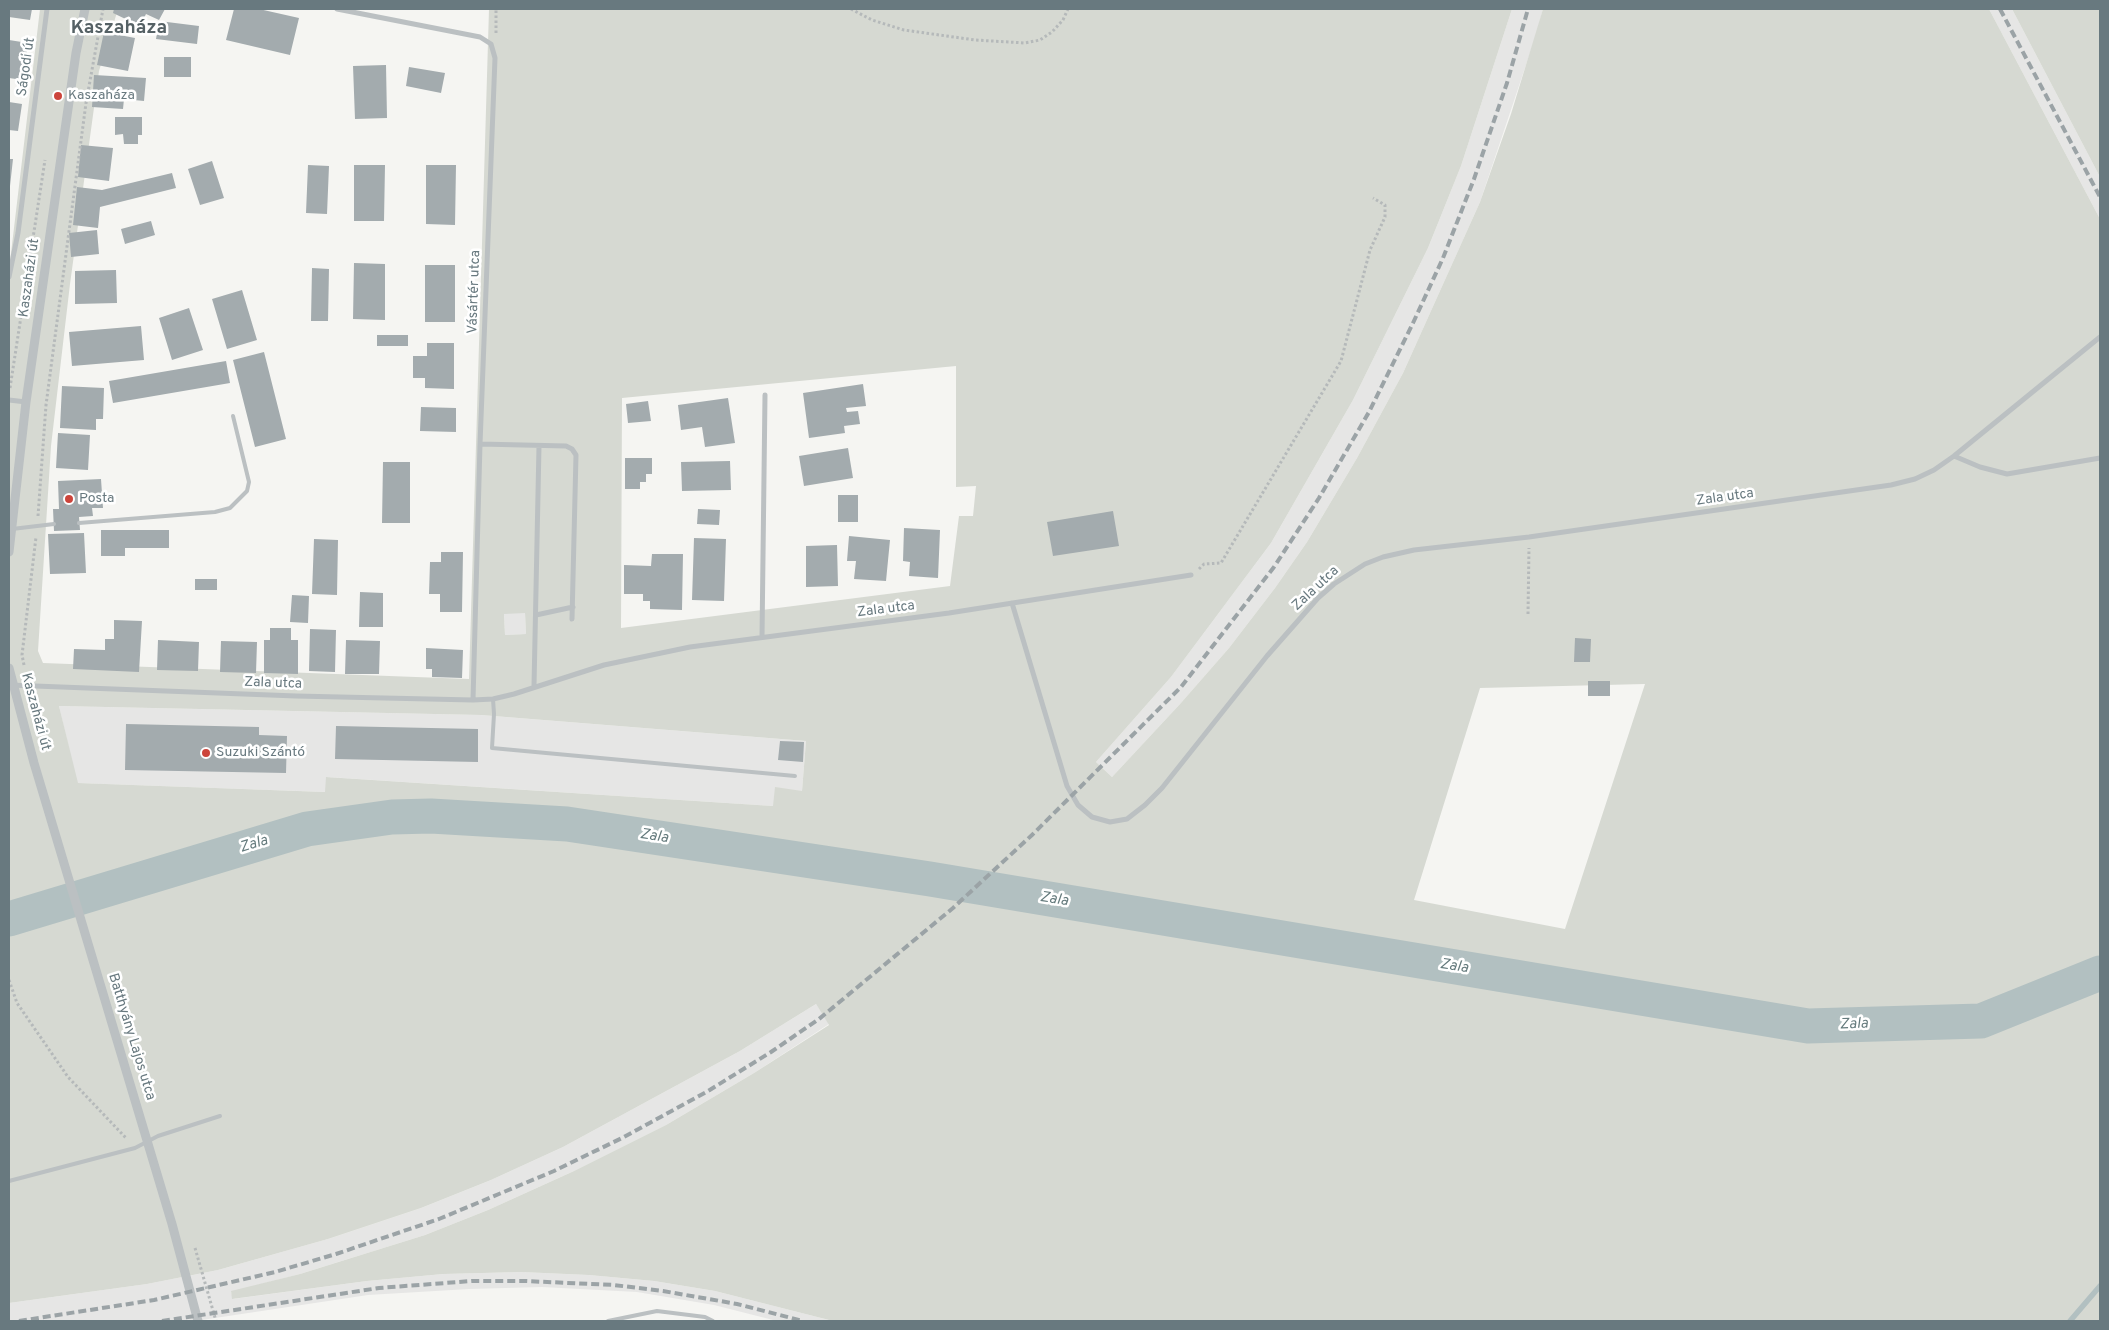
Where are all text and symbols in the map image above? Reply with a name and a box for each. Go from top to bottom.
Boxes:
district label: Kaszaháza [71,18,167,40]
street label: Ságodi út [15,36,39,98]
place label: Kaszaháza [68,88,135,104]
marker: Kaszaháza [52,90,64,102]
street label: Kaszaházi út [16,237,44,319]
street label: Vásártér utca [465,250,485,334]
street label: Zala utca [1695,486,1755,510]
place label: Posta [79,491,114,507]
marker: Posta [63,493,75,505]
street label: Zala utca [1289,563,1343,615]
street label: Zala utca [856,598,916,622]
street label: Kaszaházi út [17,671,53,753]
street label: Zala utca [244,675,302,693]
place label: Suzuki Szántó [216,745,305,761]
marker: Suzuki Szántó [200,747,212,759]
water label: Zala [639,826,669,848]
water label: Zala [238,832,270,858]
water label: Zala [1039,889,1069,911]
water label: Zala [1439,956,1469,978]
street label: Batthyány Lajos utca [104,972,158,1102]
water label: Zala [1839,1016,1869,1034]

